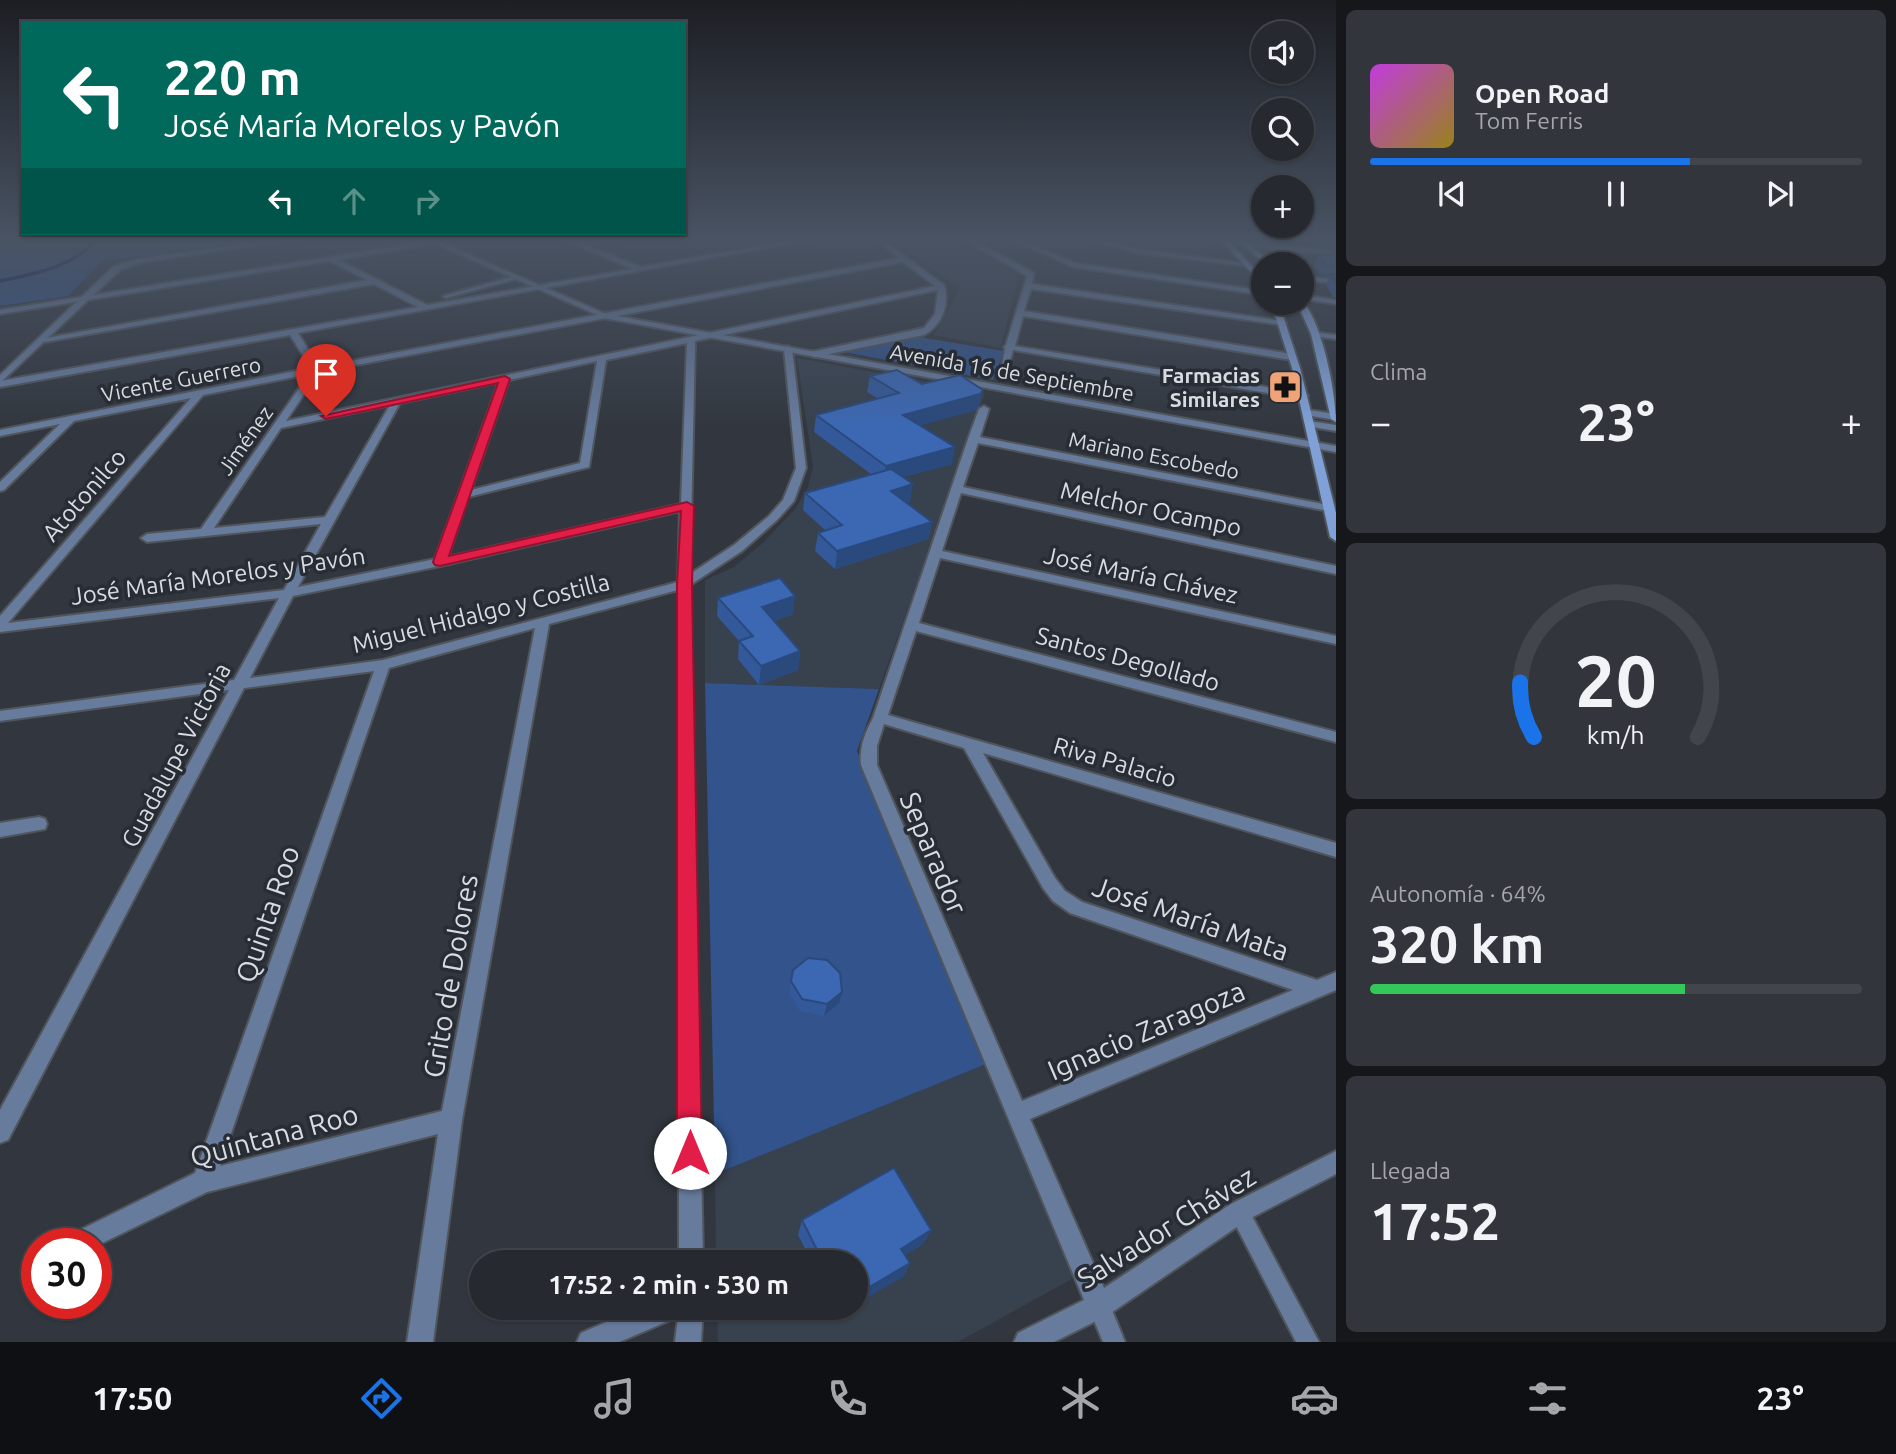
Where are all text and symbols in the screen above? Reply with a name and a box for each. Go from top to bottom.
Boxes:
map controls [1251,21,1314,315]
button: sound [1251,21,1314,84]
icon: left [49,49,140,140]
text: 220 m [164,49,301,104]
text: Open Road [1475,79,1609,108]
button: search [1251,98,1314,161]
text: José María Morelos y Pavón [164,107,560,143]
text: Tom Ferris [1475,108,1583,133]
button: + [1251,175,1314,238]
icon: previous [1433,175,1471,213]
icon: pause [1597,175,1635,213]
icon: next [1761,175,1799,213]
icon: left [262,182,300,220]
icon: ahead [335,182,373,220]
icon: right [408,182,446,220]
button: − [1251,252,1314,315]
street label: Avenida 16 de Septiembre [888,339,1136,405]
pin [296,344,356,416]
street label: Vicente Guerrero [99,352,263,406]
icon: arrive [307,355,345,393]
text: Clima [1370,359,1427,384]
place label: Farmacias Similares [1162,363,1260,411]
pharmacy icon: Farmacias Similares [1266,368,1304,406]
text: 23° [1577,393,1655,451]
street label: Jiménez [213,401,277,479]
text: − [1370,401,1391,443]
text: + [1841,401,1862,443]
street label: Mariano Escobedo [1067,427,1241,483]
street label: Atotonilco [37,443,131,547]
street label: Melchor Ocampo [1058,477,1244,541]
street label: José María Chávez [1042,541,1240,609]
street label: José María Morelos y Pavón [69,542,367,610]
street label: Miguel Hidalgo y Costilla [350,568,612,658]
street label: Santos Degollado [1033,621,1223,697]
text: 20 [1575,639,1657,721]
street label: Guadalupe Victoria [116,658,236,852]
text: km/h [1587,721,1645,749]
street label: Riva Palacio [1050,732,1180,792]
street label: Separador [894,787,974,919]
street label: Quinta Roo [229,842,305,986]
street label: José María Mata [1089,870,1293,966]
street label: Grito de Dolores [417,872,483,1080]
text: Autonomía · 64% [1370,881,1546,906]
text: 320 km [1370,915,1544,973]
street label: Ignacio Zaragoza [1043,975,1249,1085]
street label: Quintana Roo [187,1098,361,1172]
position arrow [653,1116,727,1190]
text: Llegada [1370,1158,1451,1183]
street label: Salvador Chávez [1071,1160,1261,1294]
text: 17:52 [1370,1192,1500,1250]
speed limit sign: 30 [21,1228,112,1319]
text: 17:52 · 2 min · 530 m [548,1270,789,1299]
icon: directions [357,1374,406,1423]
icon: music [590,1374,639,1423]
icon: phone [823,1374,872,1423]
icon: climate [1056,1374,1105,1423]
icon: car [1290,1374,1339,1423]
icon: filters [1523,1374,1572,1423]
text: 17:50 [92,1380,172,1416]
text: 23° [1756,1380,1804,1416]

